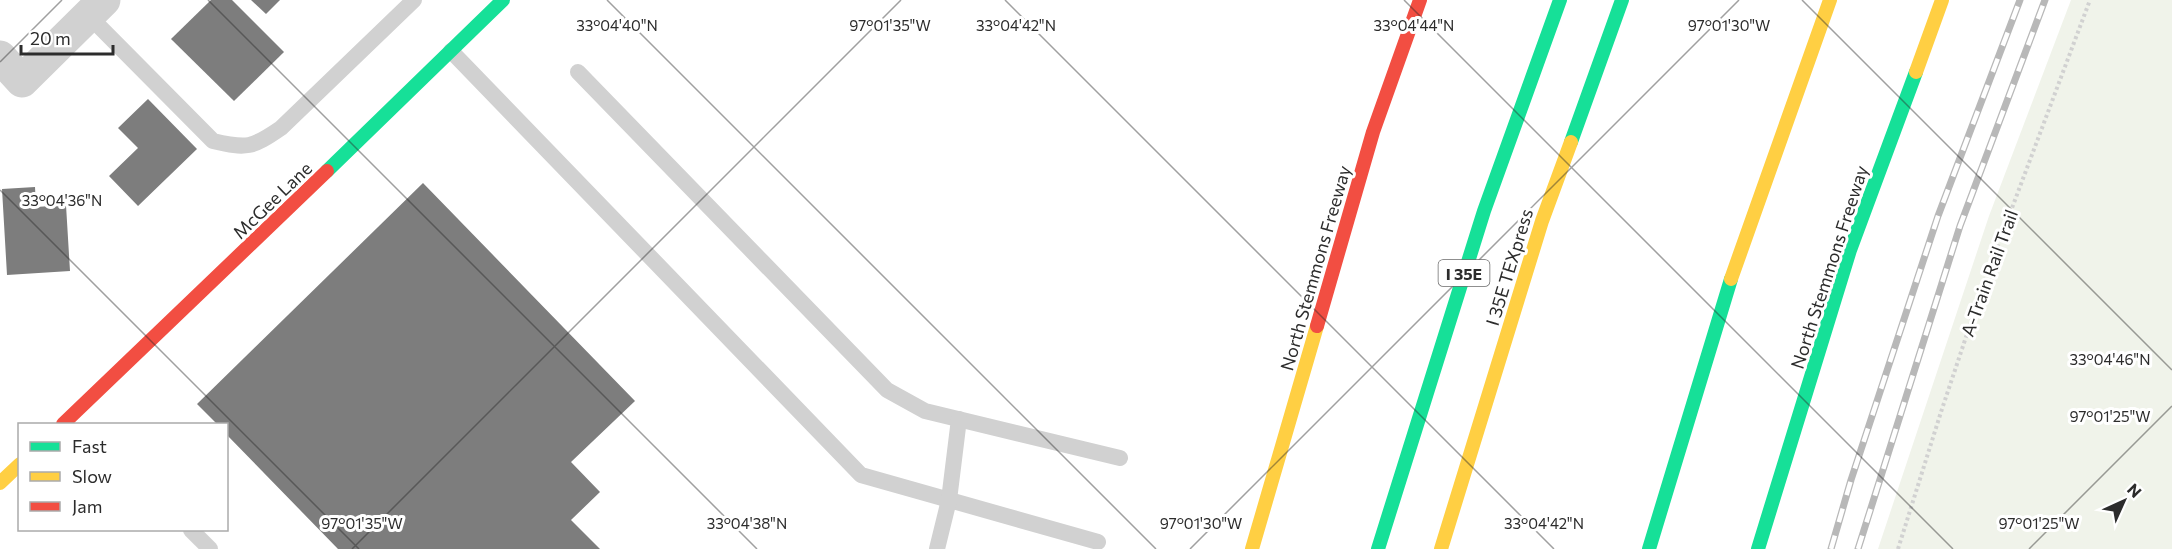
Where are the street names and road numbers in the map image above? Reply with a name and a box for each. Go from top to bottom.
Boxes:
street label: McGee Lane [228,157,316,243]
street label: North Stemmons Freeway [1275,163,1355,373]
street label: North Stemmons Freeway [1786,163,1872,371]
street label: I 35E TEXpress [1481,206,1537,328]
street label: A-Train Rail Trail [1956,207,2022,339]
road number: I 35E [1438,260,1490,286]

